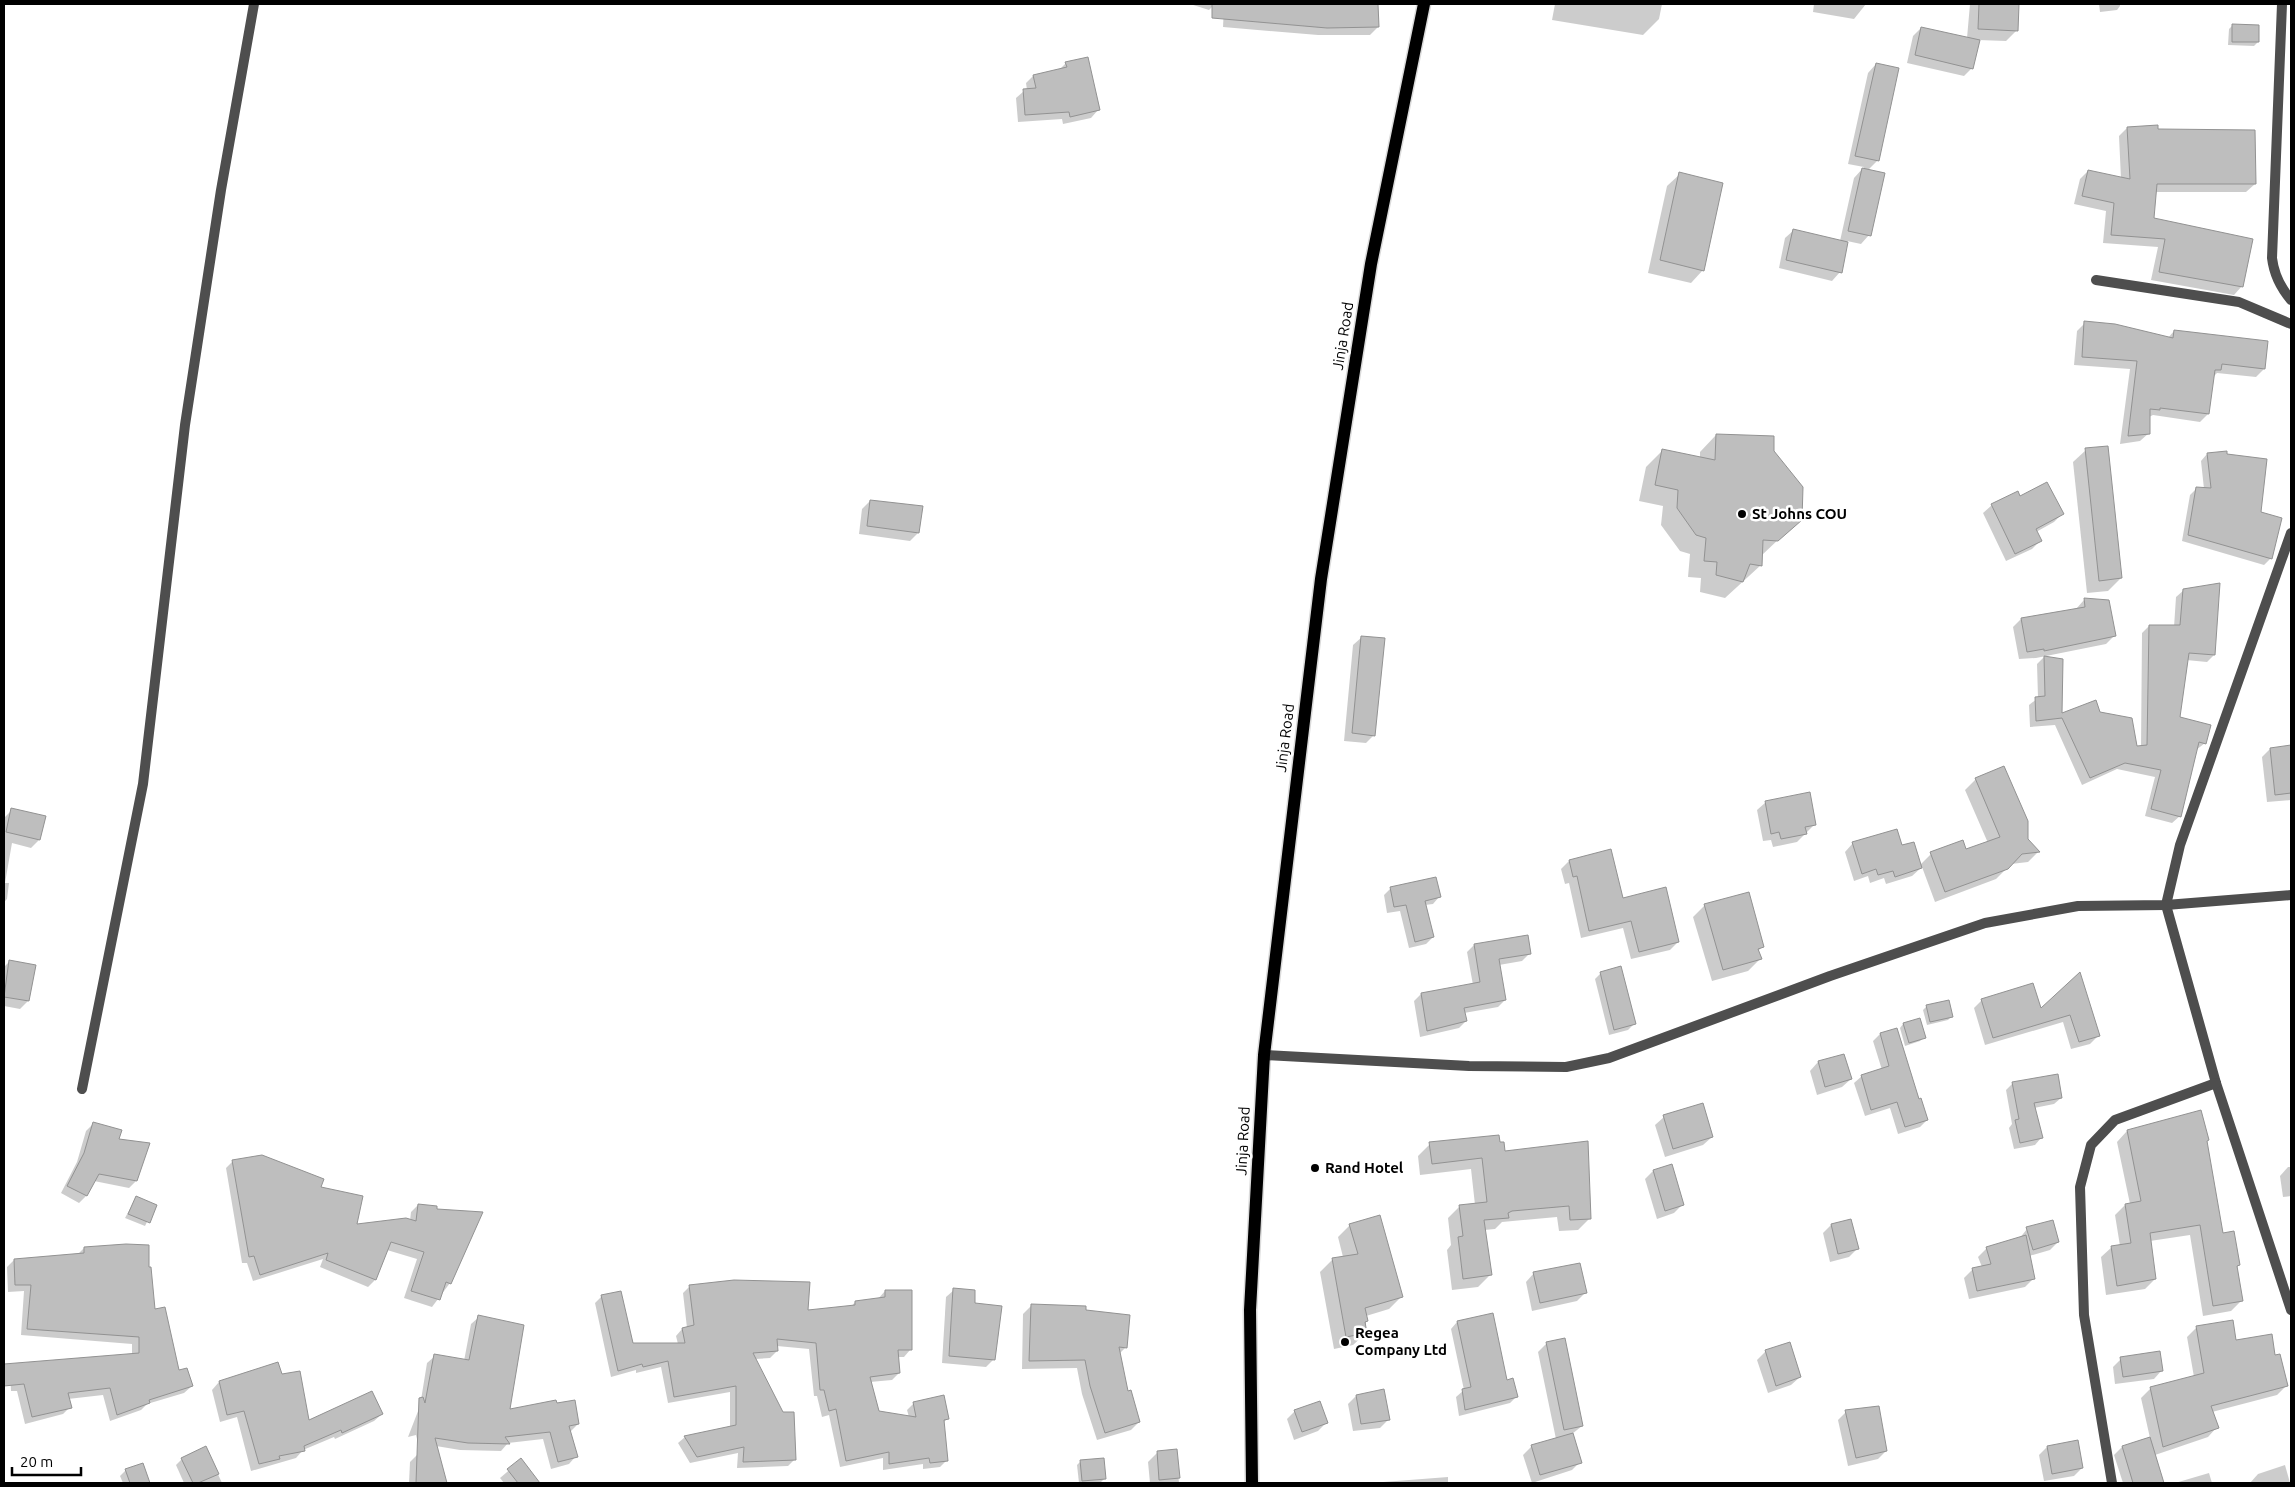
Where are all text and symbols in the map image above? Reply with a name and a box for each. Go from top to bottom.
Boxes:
street label: Jinja Road [1329,301,1356,371]
place label: St Johns COU [1752,505,1847,522]
marker: St Johns COU [1736,508,1748,520]
street label: Jinja Road [1272,703,1297,773]
street label: Jinja Road [1232,1106,1253,1176]
place label: Rand Hotel [1325,1159,1404,1176]
marker: Rand Hotel [1309,1162,1321,1174]
place label: Regea Company Ltd [1355,1324,1447,1358]
marker: Regea Company Ltd [1339,1336,1351,1348]
scale bar [12,1444,81,1476]
text: 20 m [20,1453,53,1470]

